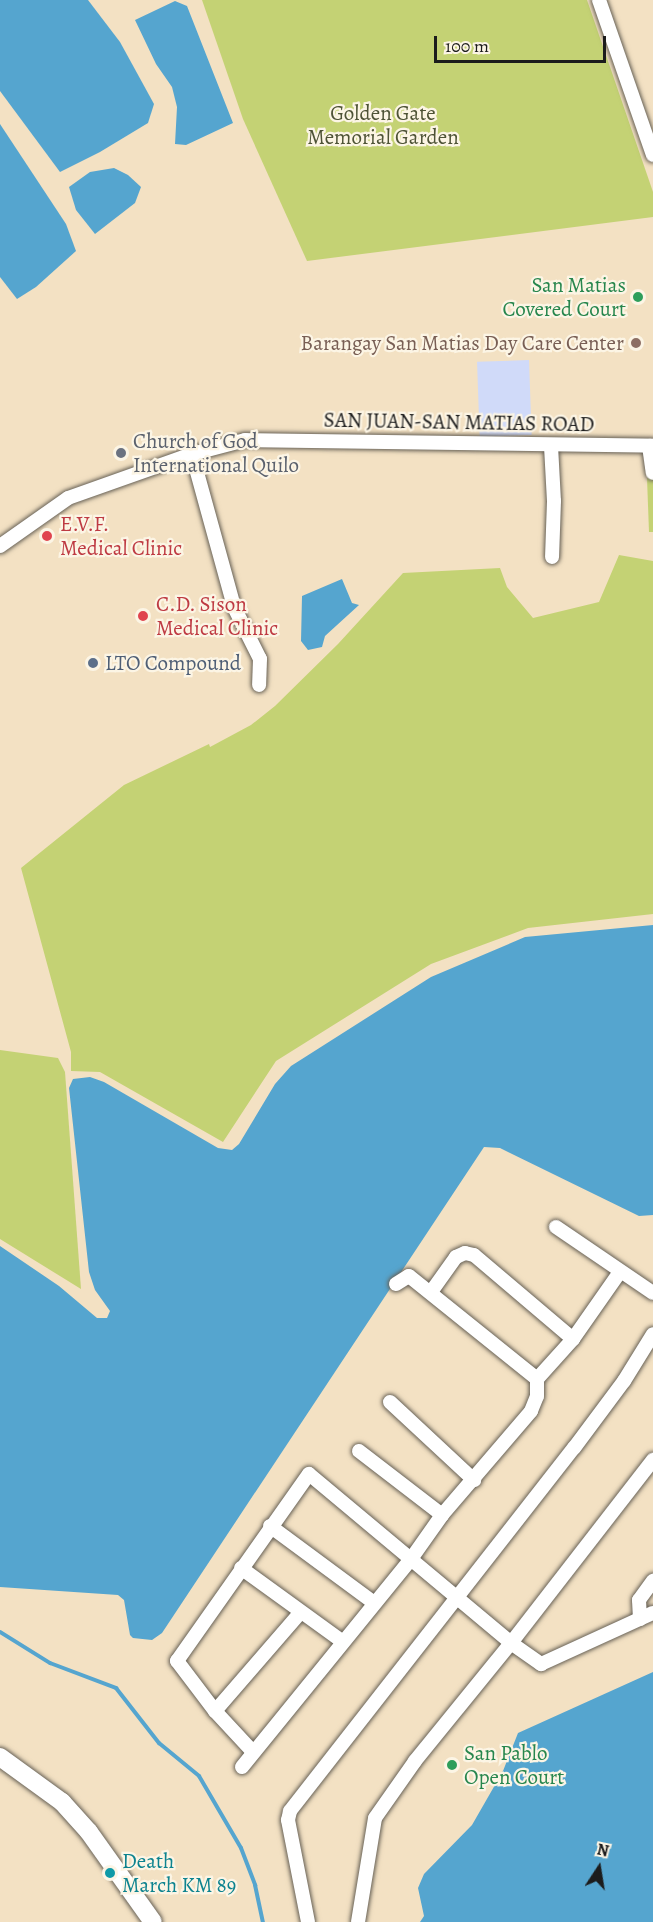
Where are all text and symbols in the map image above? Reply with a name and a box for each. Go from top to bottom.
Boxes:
scale bar [437,24,610,62]
text: 100 m [445,34,489,58]
park label: Golden Gate Memorial Garden [307,100,459,150]
place label: San Matias Covered Court [503,272,626,322]
marker: San Matias Covered Court [631,290,645,304]
place label: Barangay San Matias Day Care Center [301,330,624,356]
marker: Barangay San Matias Day Care Center [629,336,643,350]
street label: SAN JUAN-SAN MATIAS ROAD [323,407,595,437]
place label: Church of God International Quilo [133,428,299,478]
marker: Church of God International Quilo [114,446,128,460]
place label: E.V.F. Medical Clinic [60,511,182,561]
marker: E.V.F. Medical Clinic [38,527,56,545]
place label: C.D. Sison Medical Clinic [156,591,278,641]
marker: C.D. Sison Medical Clinic [134,607,152,625]
place label: LTO Compound [105,650,241,676]
marker: LTO Compound [86,656,100,670]
place label: San Pablo Open Court [464,1740,564,1790]
marker: San Pablo Open Court [445,1758,459,1772]
north arrow [569,1838,629,1898]
text: N [595,1838,611,1862]
place label: Death March KM 89 [122,1848,236,1898]
marker: Death March KM 89 [103,1866,117,1880]

